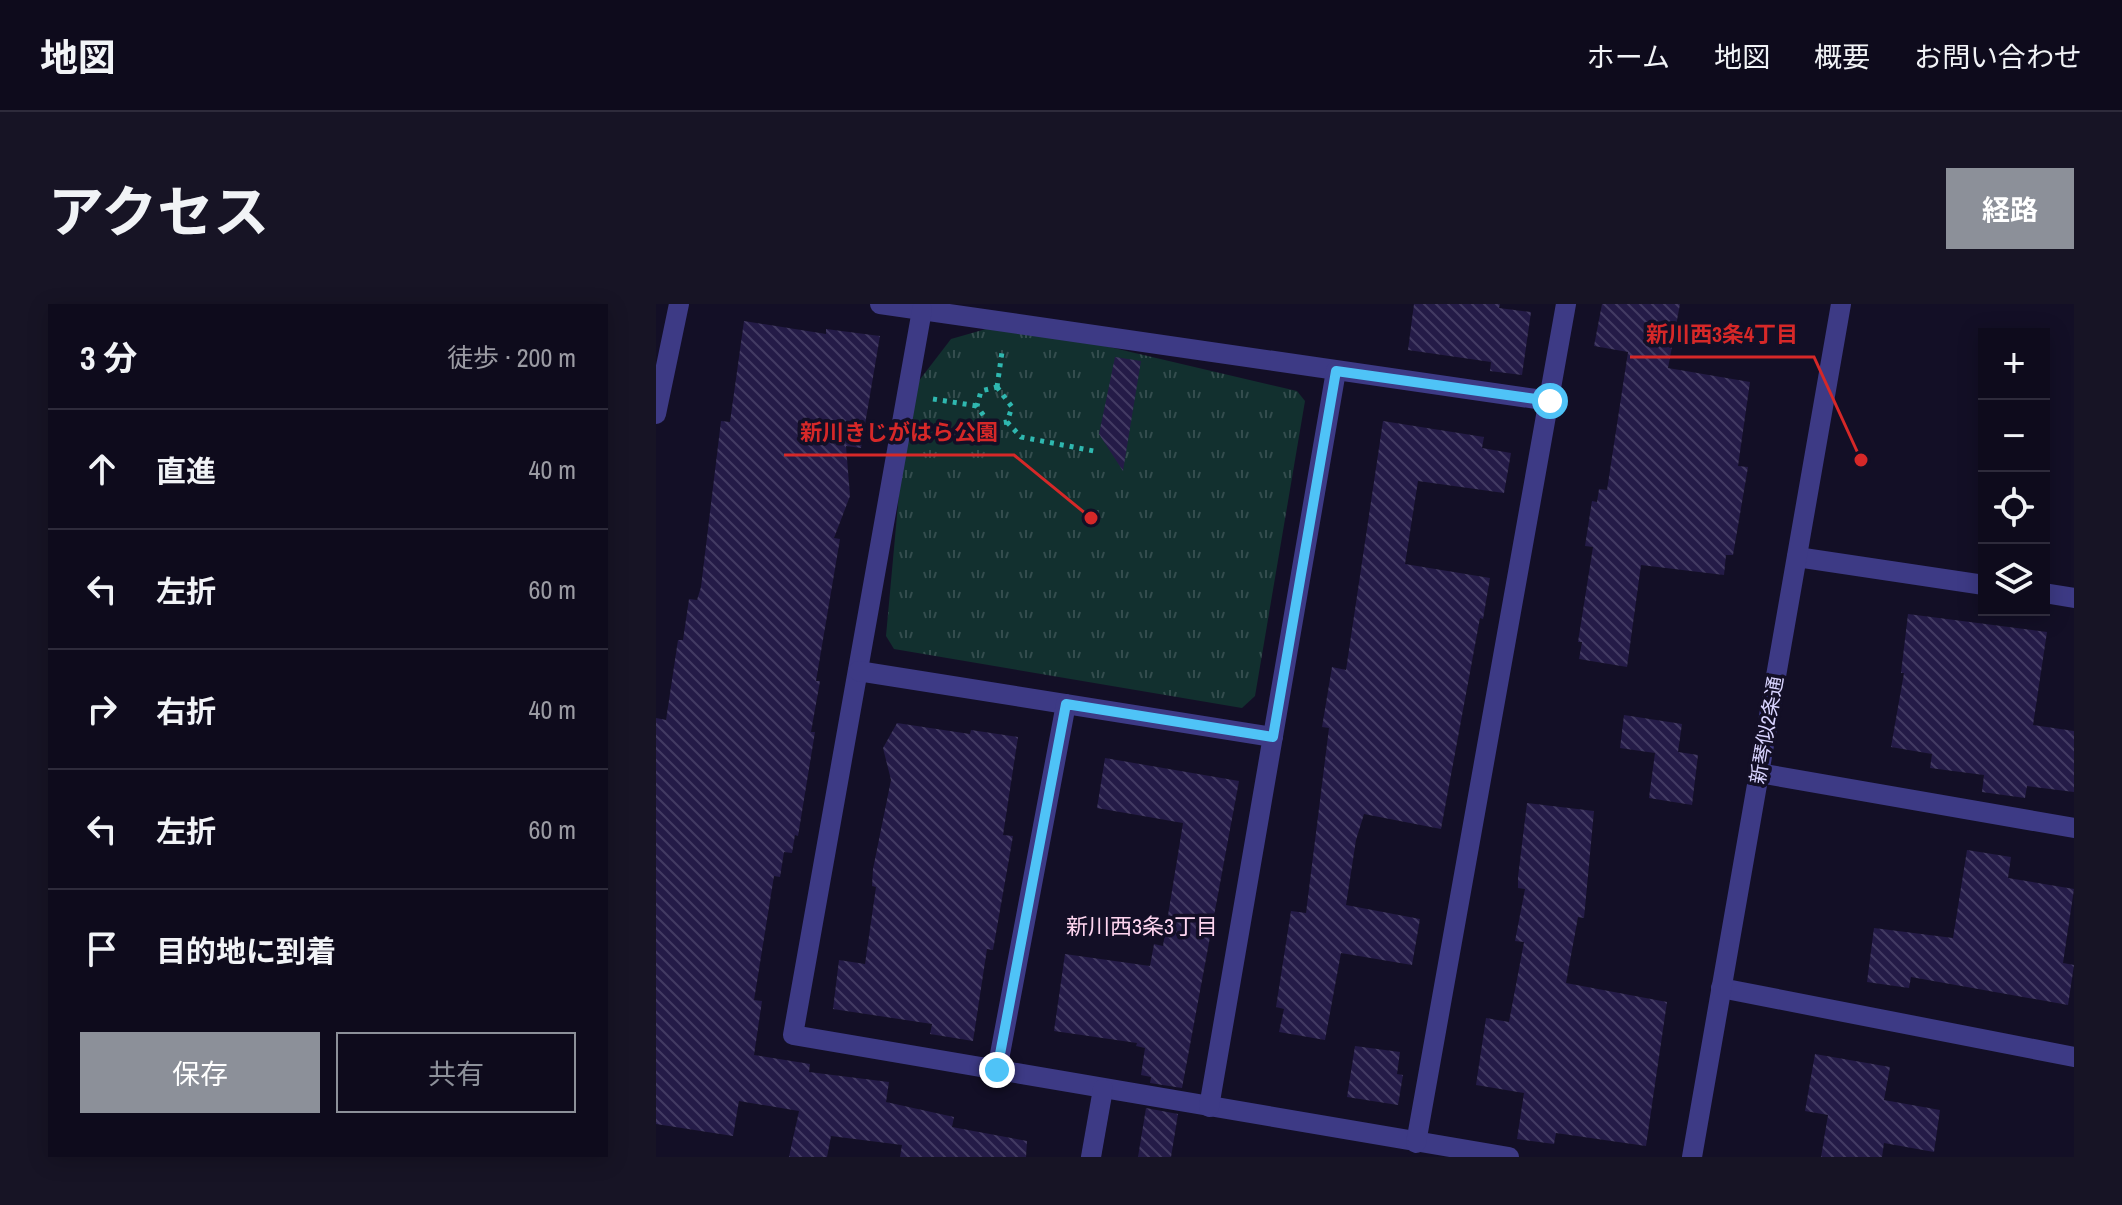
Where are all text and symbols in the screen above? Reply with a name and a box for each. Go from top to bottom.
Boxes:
text: 地図 [40,32,116,83]
text: ホーム [1587,38,1670,76]
text: 地図 [1714,38,1770,76]
text: 概要 [1814,38,1870,76]
text: お問い合わせ [1914,38,2082,76]
button: 経路 [1946,168,2074,249]
text: アクセス [48,174,269,249]
callout: 新川西3条4丁目 [1630,311,1814,357]
text: 新川西3条4丁目 [1646,319,1798,349]
map controls [1978,328,2050,616]
button: + [1978,328,2050,400]
text: 3 分 [80,335,137,381]
text: 徒歩 · 200 m [447,340,576,375]
route start [1532,383,1568,419]
button: − [1978,400,2050,472]
callout: 新川きじがはら公園 [784,409,1014,455]
text: 新川きじがはら公園 [800,417,998,447]
icon: ahead [80,447,124,491]
text: 直進 [156,451,216,491]
text: 40 m [529,452,576,487]
button: locate [1978,472,2050,544]
button: layers [1978,544,2050,616]
icon: left [80,567,124,611]
text: 左折 [156,571,216,611]
text: 60 m [529,572,576,607]
street label: 新琴似2条通 [1743,674,1789,786]
icon: right [80,687,124,731]
text: 右折 [156,691,216,731]
text: 40 m [529,692,576,727]
icon: left [80,807,124,851]
text: 左折 [156,811,216,851]
text: 60 m [529,812,576,847]
district label: 新川西3条3丁目 [1066,911,1218,941]
icon: arrive [80,927,124,971]
text: 目的地に到着 [156,931,336,971]
button: 保存 [80,1032,320,1113]
button: 共有 [336,1032,576,1113]
route end [979,1052,1015,1088]

